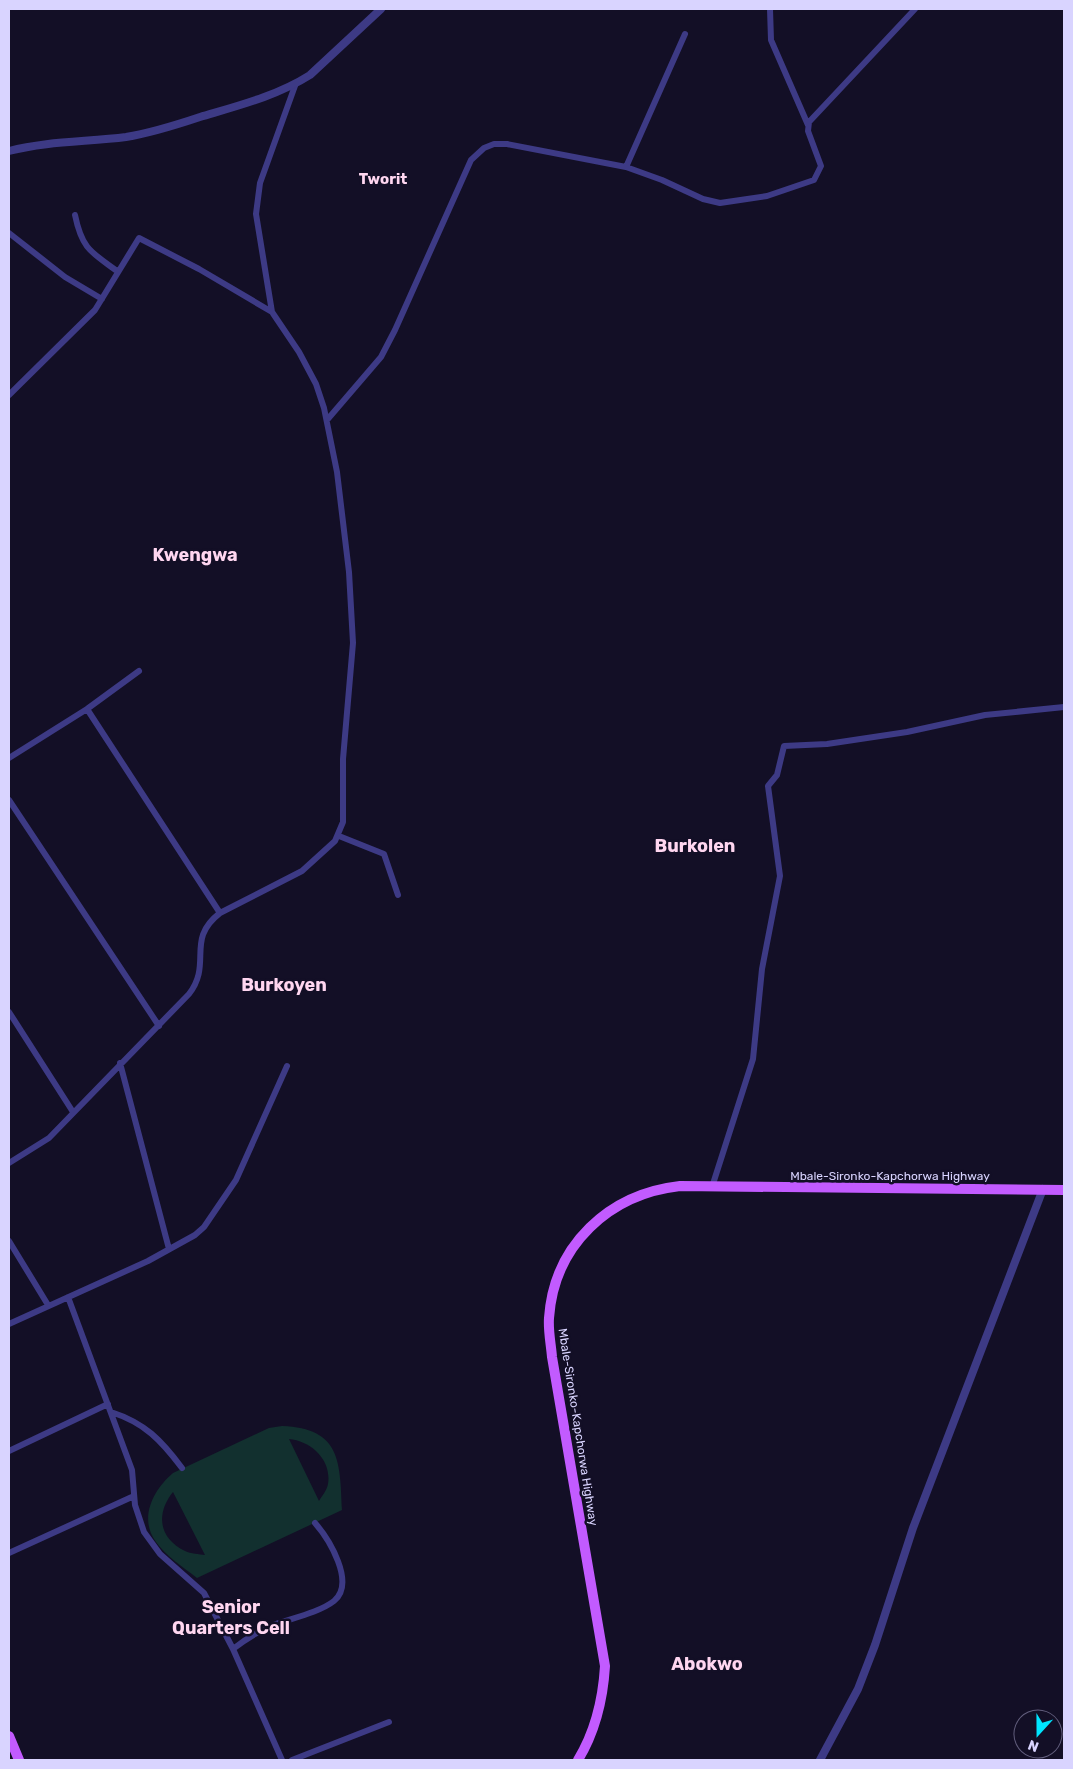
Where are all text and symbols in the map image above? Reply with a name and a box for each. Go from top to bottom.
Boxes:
district label: Tworit [359,170,407,188]
district label: Kwengwa [152,544,238,566]
district label: Burkolen [655,835,735,857]
district label: Burkoyen [241,974,327,996]
street label: Mbale-Sironko-Kapchorwa Highway [790,1169,990,1183]
street label: Mbale-Sironko-Kapchorwa Highway [555,1327,601,1527]
district label: Senior Quarters Cell [172,1596,290,1639]
district label: Abokwo [671,1653,743,1675]
north arrow [1013,1709,1063,1759]
text: N [1026,1736,1041,1755]

